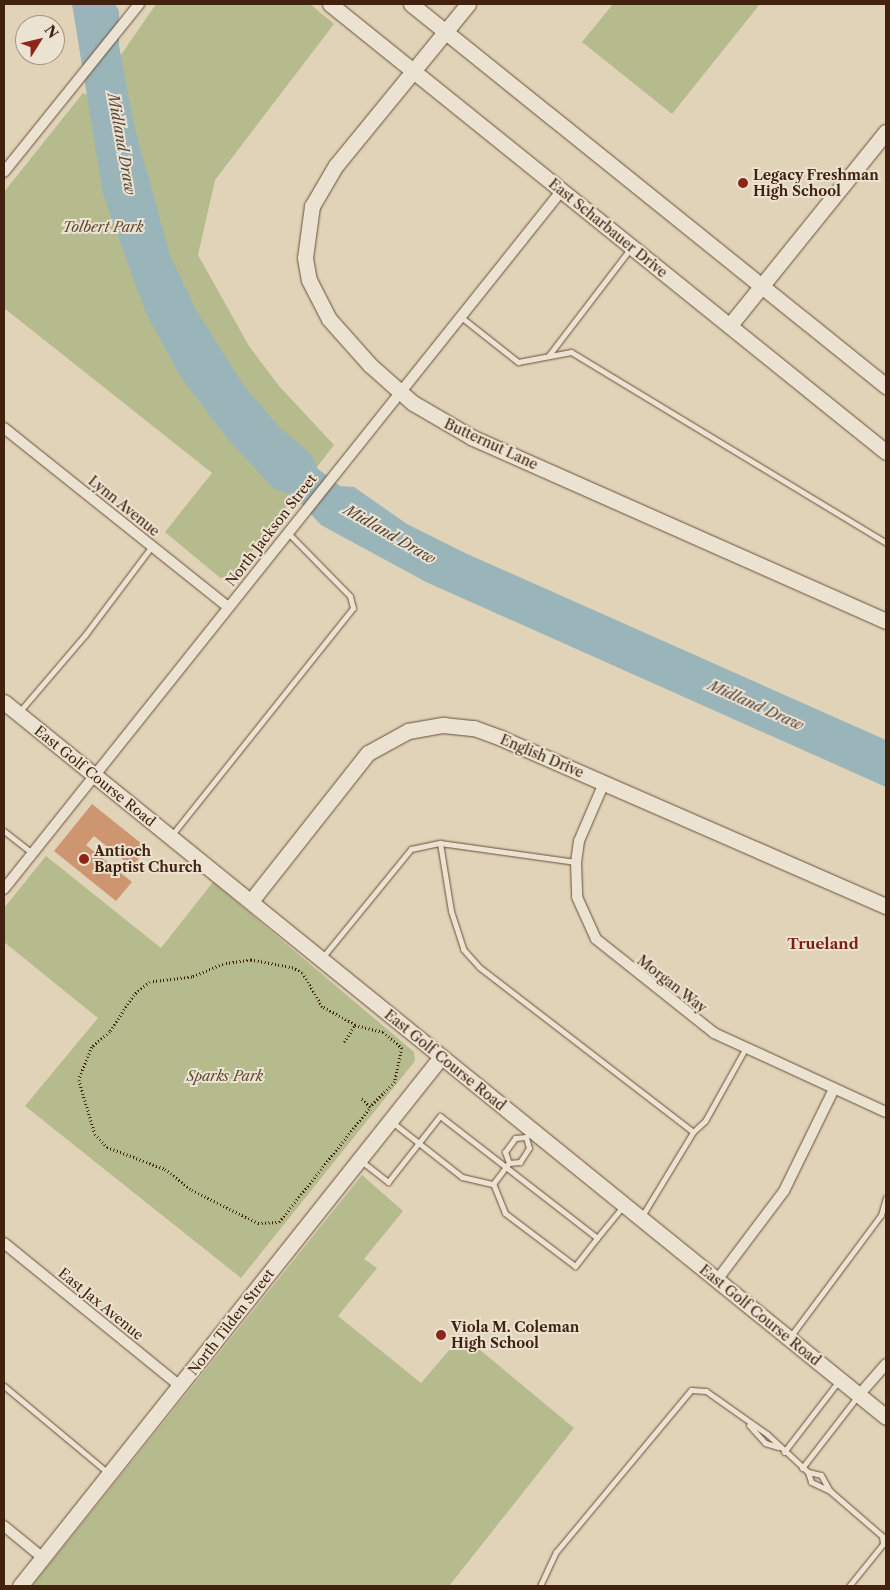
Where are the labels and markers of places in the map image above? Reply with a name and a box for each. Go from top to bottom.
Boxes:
place label: Legacy Freshman High School [753,167,879,200]
marker: Legacy Freshman High School [737,177,749,189]
place label: Antioch Baptist Church [94,843,202,876]
marker: Antioch Baptist Church [78,853,90,865]
place label: Viola M. Coleman High School [451,1319,579,1351]
marker: Viola M. Coleman High School [435,1329,447,1341]

